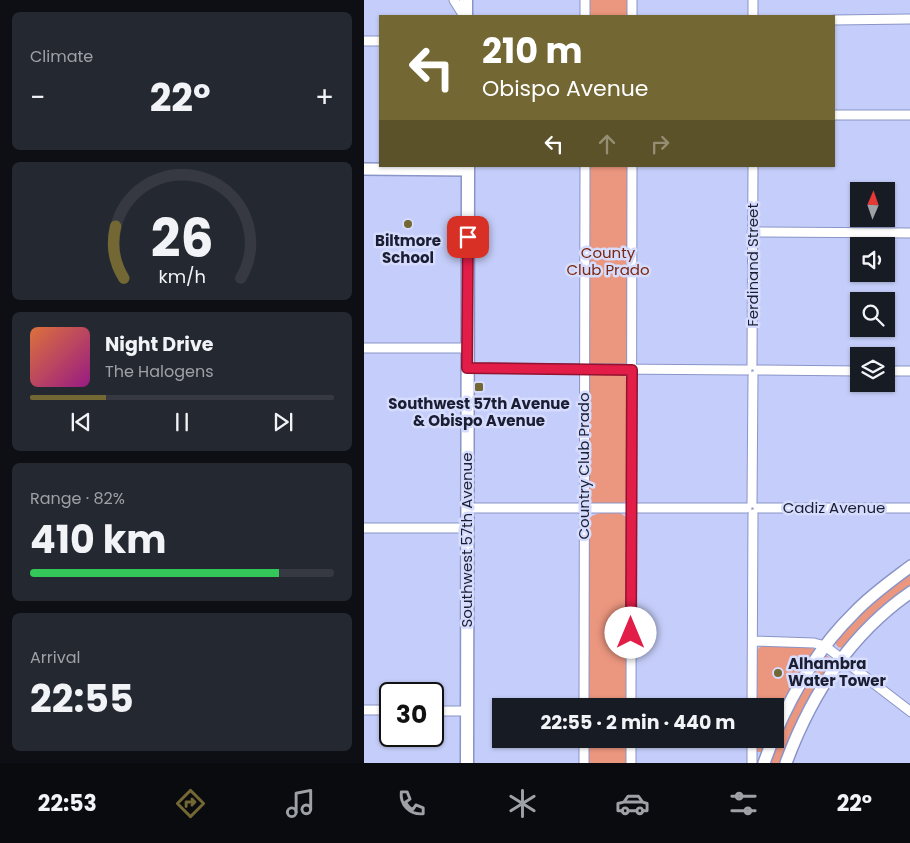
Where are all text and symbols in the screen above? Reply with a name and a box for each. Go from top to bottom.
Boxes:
text: 210 m [482,26,582,75]
icon: left [399,35,464,100]
text: Climate [30,45,93,68]
text: 22° [150,71,211,124]
text: Obispo Avenue [482,73,649,104]
text: − [30,78,45,117]
text: + [315,78,334,117]
icon: left [540,130,568,158]
icon: ahead [593,130,621,158]
icon: right [646,130,674,158]
north arrow [850,182,895,228]
map controls [850,182,895,392]
text: 26 [151,202,213,275]
street label: Ferdinand Street [742,203,763,327]
pin [447,216,489,258]
marker: Biltmore School [402,218,414,230]
icon: arrive [454,223,482,251]
place label: Biltmore School [375,230,441,268]
button: sound [850,237,895,282]
park label: County Club Prado [566,242,650,280]
text: km/h [158,264,206,289]
button: search [850,292,895,337]
text: Night Drive [105,331,214,358]
button: layers [850,347,895,392]
text: The Halogens [105,360,213,383]
marker: Southwest 57th Avenue & Obispo Avenue [473,381,485,393]
street label: Country Club Prado [573,392,594,540]
place label: Southwest 57th Avenue & Obispo Avenue [388,393,570,431]
icon: previous [67,408,95,436]
icon: pause [168,408,196,436]
icon: next [269,408,297,436]
street label: Southwest 57th Avenue [456,453,477,627]
text: Range · 82% [30,487,125,510]
street label: Cadiz Avenue [783,497,885,518]
text: 410 km [30,513,167,566]
position arrow [604,606,656,658]
text: Arrival [30,646,80,669]
place label: Alhambra Water Tower [788,653,887,691]
marker: Alhambra Water Tower [772,667,784,679]
text: 22:55 [30,672,134,725]
speed limit sign: 30 [379,682,444,747]
text: 22:55 · 2 min · 440 m [541,709,735,736]
icon: directions [173,786,208,821]
icon: music [283,786,318,821]
icon: phone [394,786,429,821]
icon: climate [505,786,540,821]
icon: car [615,786,650,821]
icon: filters [726,786,761,821]
text: 22:53 [38,788,97,819]
text: 22° [837,788,872,819]

